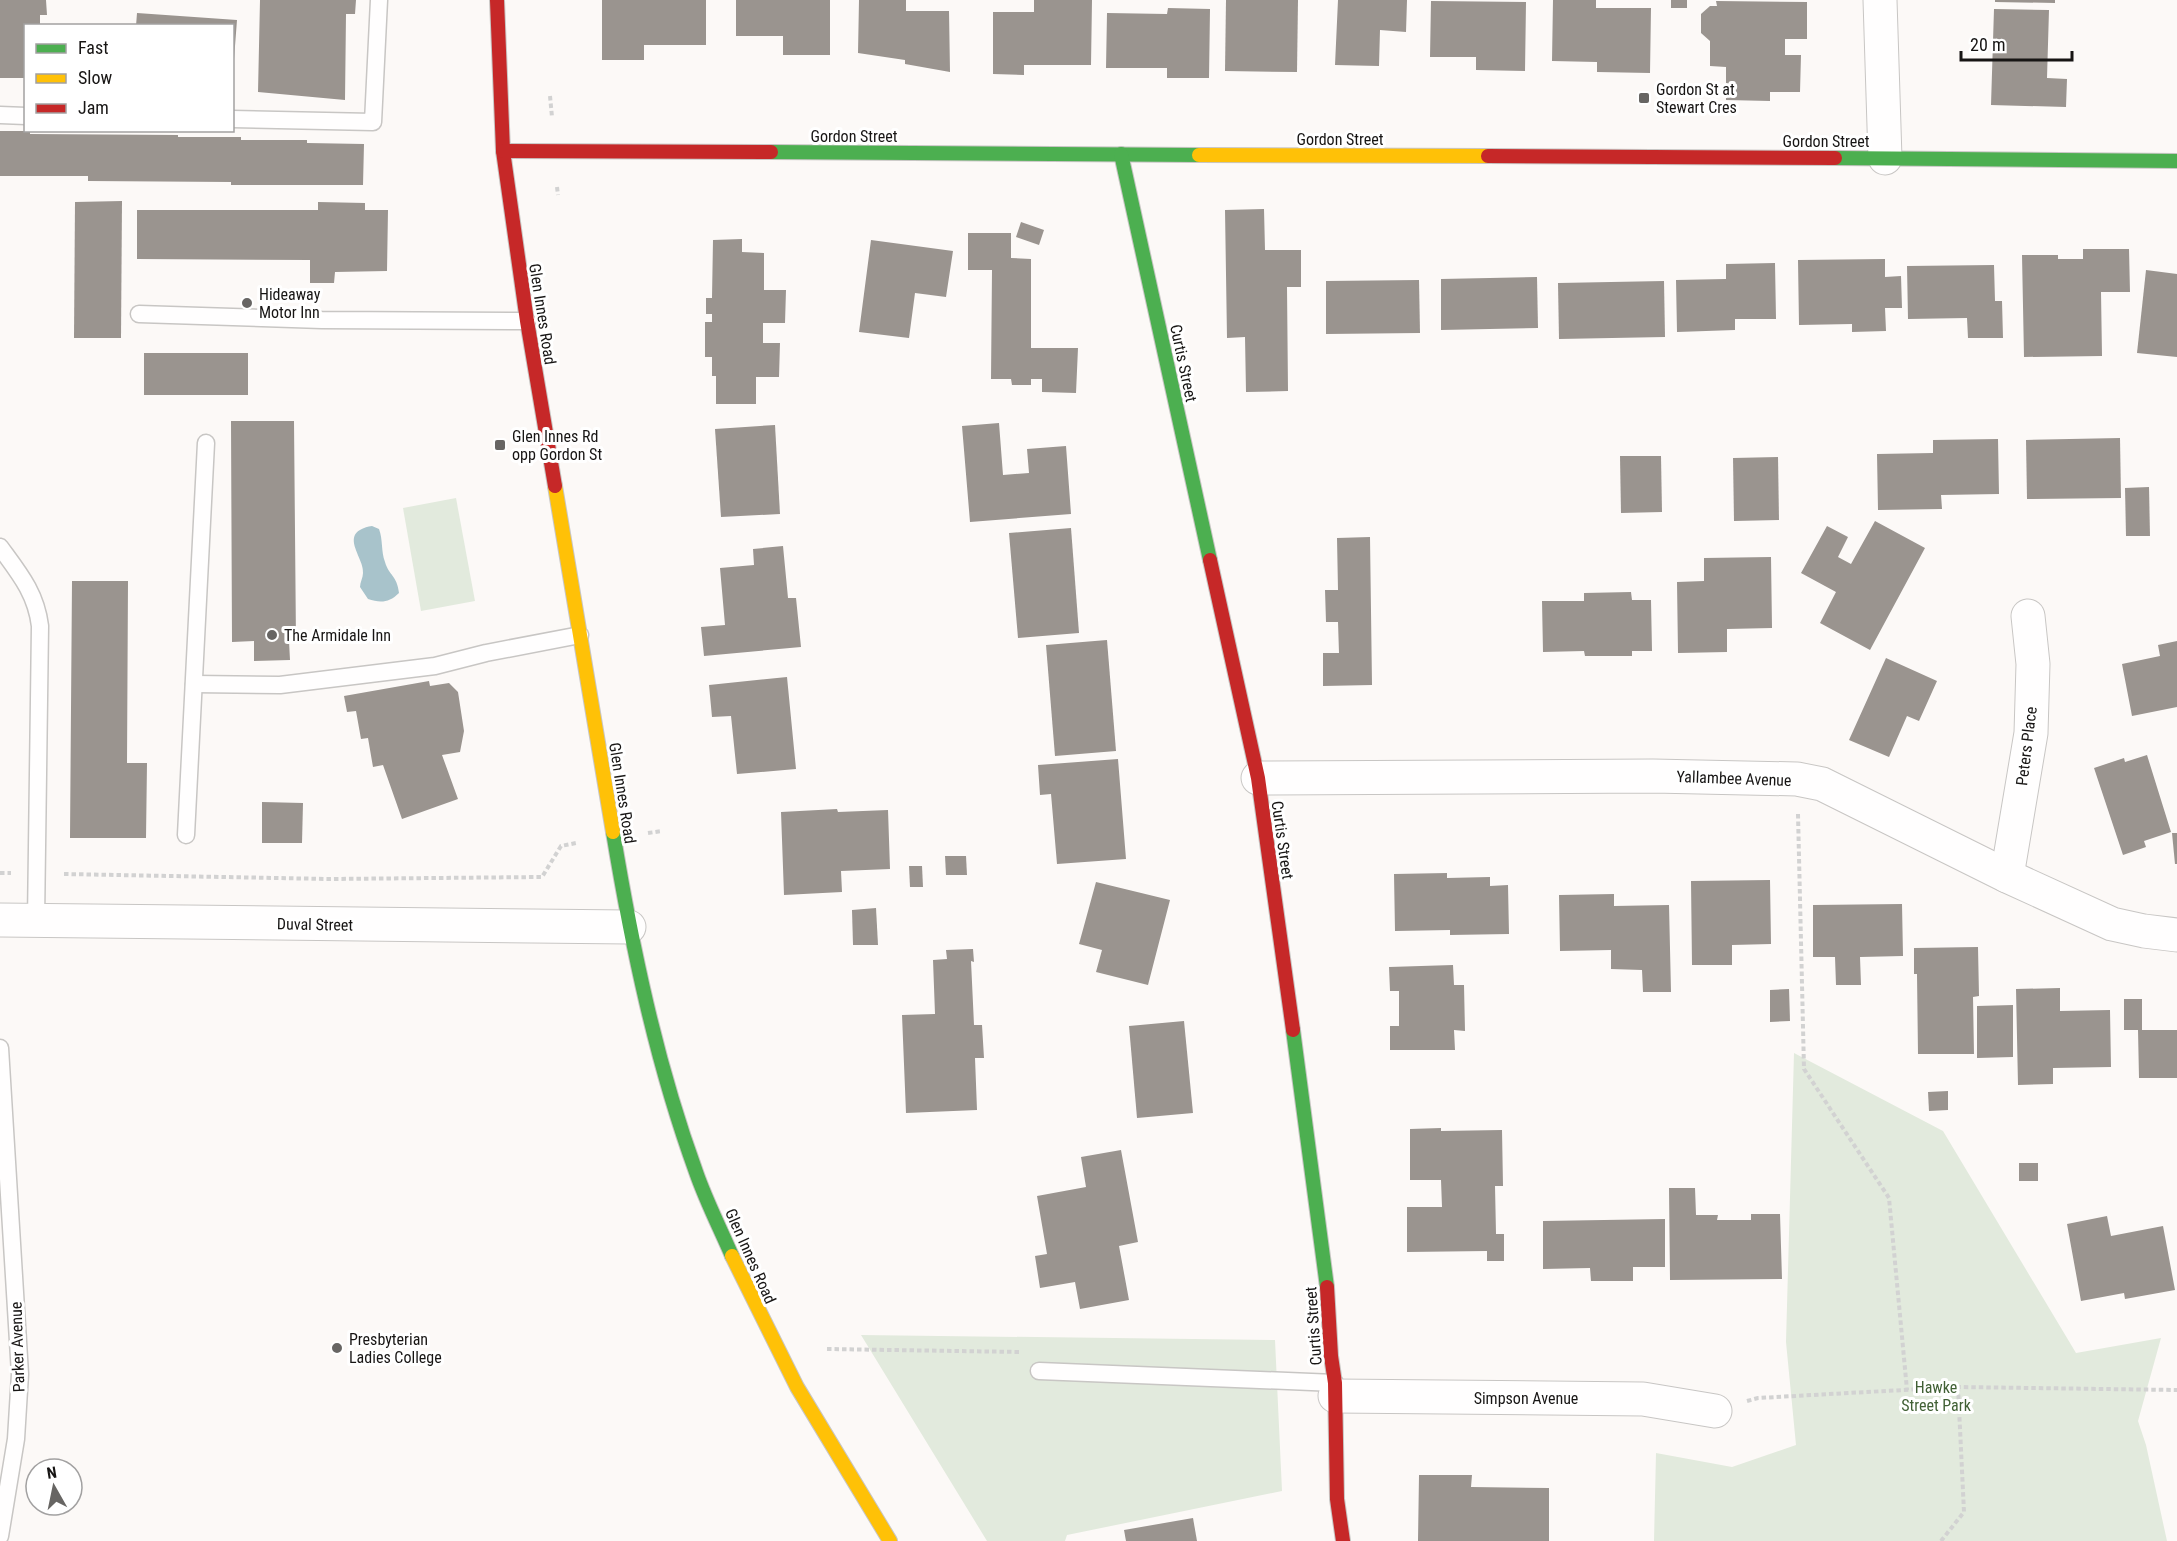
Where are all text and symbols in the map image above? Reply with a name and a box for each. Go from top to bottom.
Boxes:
legend [24,24,234,132]
scale bar [1961,24,2072,62]
text: 20 m [1970,34,2005,55]
text: Fast [78,37,109,58]
text: Slow [78,67,113,88]
place label: Gordon St at Stewart Cres [1656,80,1737,117]
marker: Gordon St at Stewart Cres [1637,91,1651,105]
text: Jam [78,97,109,118]
street label: Gordon Street [810,127,898,146]
street label: Gordon Street [1296,130,1384,149]
street label: Gordon Street [1782,132,1870,151]
street label: Glen Innes Road [525,262,560,366]
place label: Hideaway Motor Inn [259,285,321,322]
marker: Hideaway Motor Inn [240,296,254,310]
street label: Curtis Street [1166,323,1201,404]
place label: Glen Innes Rd opp Gordon St [512,427,602,464]
marker: Glen Innes Rd opp Gordon St [493,438,507,452]
place label: The Armidale Inn [284,626,391,645]
marker: The Armidale Inn [265,628,279,642]
street label: Peters Place [2012,705,2041,787]
street label: Glen Innes Road [605,741,640,845]
street label: Yallambee Avenue [1676,767,1792,790]
street label: Curtis Street [1268,800,1297,881]
street label: Duval Street [277,914,353,935]
street label: Glen Innes Road [721,1206,780,1307]
street label: Curtis Street [1301,1286,1326,1366]
street label: Parker Avenue [6,1301,29,1393]
place label: Presbyterian Ladies College [349,1330,442,1367]
marker: Presbyterian Ladies College [330,1341,344,1355]
park label: Hawke Street Park [1901,1378,1972,1415]
street label: Simpson Avenue [1474,1389,1578,1408]
north arrow [24,1457,84,1517]
text: N [45,1463,58,1483]

